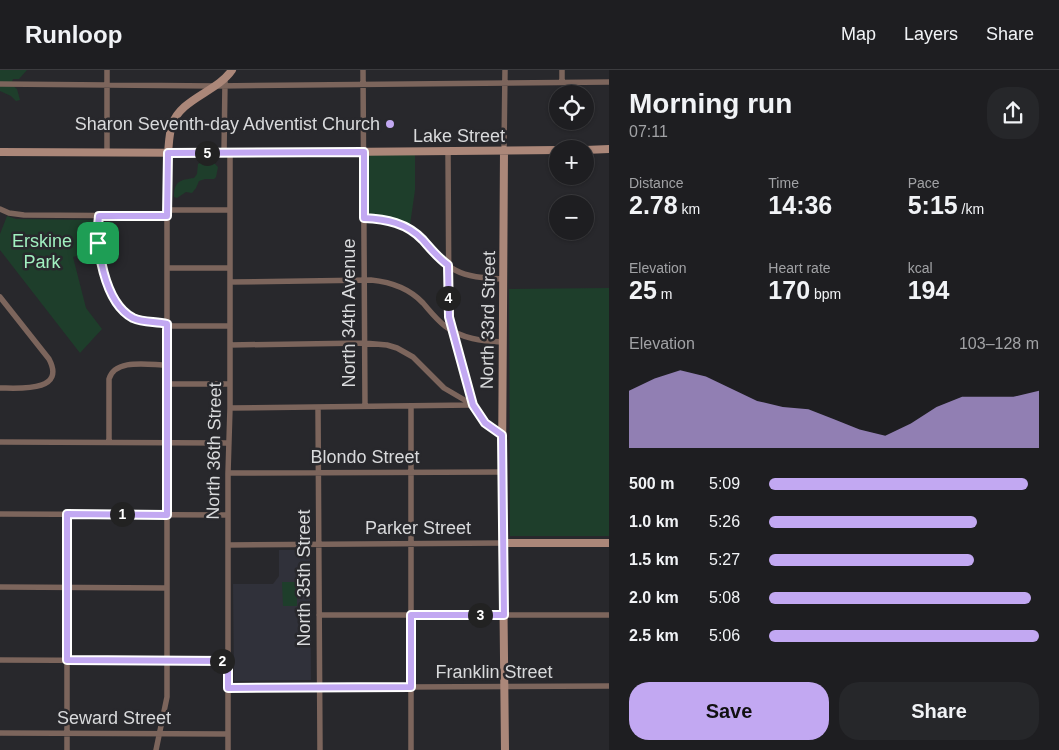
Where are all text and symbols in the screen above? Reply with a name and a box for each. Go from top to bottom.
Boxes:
text: Runloop [25,21,122,48]
text: Map [841,24,876,44]
text: Layers [904,24,958,44]
text: Share [986,24,1034,44]
map controls [549,85,594,240]
button: locate [549,85,594,130]
button: share [987,87,1039,139]
text: Morning run [629,88,792,119]
place label: Sharon Seventh-day Adventist Church [75,114,380,134]
marker: Sharon Seventh-day Adventist Church [384,118,396,130]
text: 07:11 [629,123,668,140]
street label: Lake Street [413,126,505,146]
pin: 5 [194,140,220,166]
button: + [549,140,594,185]
text: 5 [204,145,211,161]
text: Distance [629,175,683,191]
text: Time [768,175,799,191]
text: Pace [908,175,940,191]
text: 2.78 [629,191,678,219]
text: 14:36 [768,191,832,219]
text: 5:15 [908,191,958,219]
button: − [549,195,594,240]
text: km [678,201,700,217]
text: /km [958,201,984,217]
pin [77,222,119,264]
icon: arrive [84,229,112,257]
park label: Erskine Park [12,231,72,272]
street label: North 34th Avenue [339,239,359,387]
street label: North 33rd Street [477,251,499,389]
text: Elevation [629,260,687,276]
text: Heart rate [768,260,831,276]
text: kcal [908,260,933,276]
text: 25 [629,276,657,304]
text: 170 [768,276,810,304]
text: 194 [908,276,949,304]
pin: 4 [436,286,460,310]
text: m [657,286,672,302]
text: bpm [810,286,841,302]
text: 4 [445,290,452,306]
text: Elevation [629,335,695,352]
text: 103–128 m [959,335,1039,352]
street label: North 36th Street [203,382,225,520]
street label: Blondo Street [310,447,420,467]
text: 500 m [629,475,674,492]
text: 5:09 [709,475,740,492]
pin: 1 [110,502,134,526]
text: 1 [119,506,126,522]
street label: North 35th Street [294,509,314,647]
text: 1.0 km [629,513,679,530]
text: 5:26 [709,513,740,530]
street label: Parker Street [365,518,471,538]
text: 1.5 km [629,551,679,568]
text: 5:27 [709,551,740,568]
text: 2.0 km [629,589,679,606]
text: 5:08 [709,589,740,606]
pin: 3 [468,602,492,628]
text: 3 [477,607,484,623]
text: 2.5 km [629,627,679,644]
text: 5:06 [709,627,740,644]
pin: 2 [210,648,234,674]
text: 2 [219,653,226,669]
street label: Franklin Street [435,662,553,682]
button: Save [629,682,829,740]
button: Share [839,682,1039,740]
street label: Seward Street [57,708,171,728]

